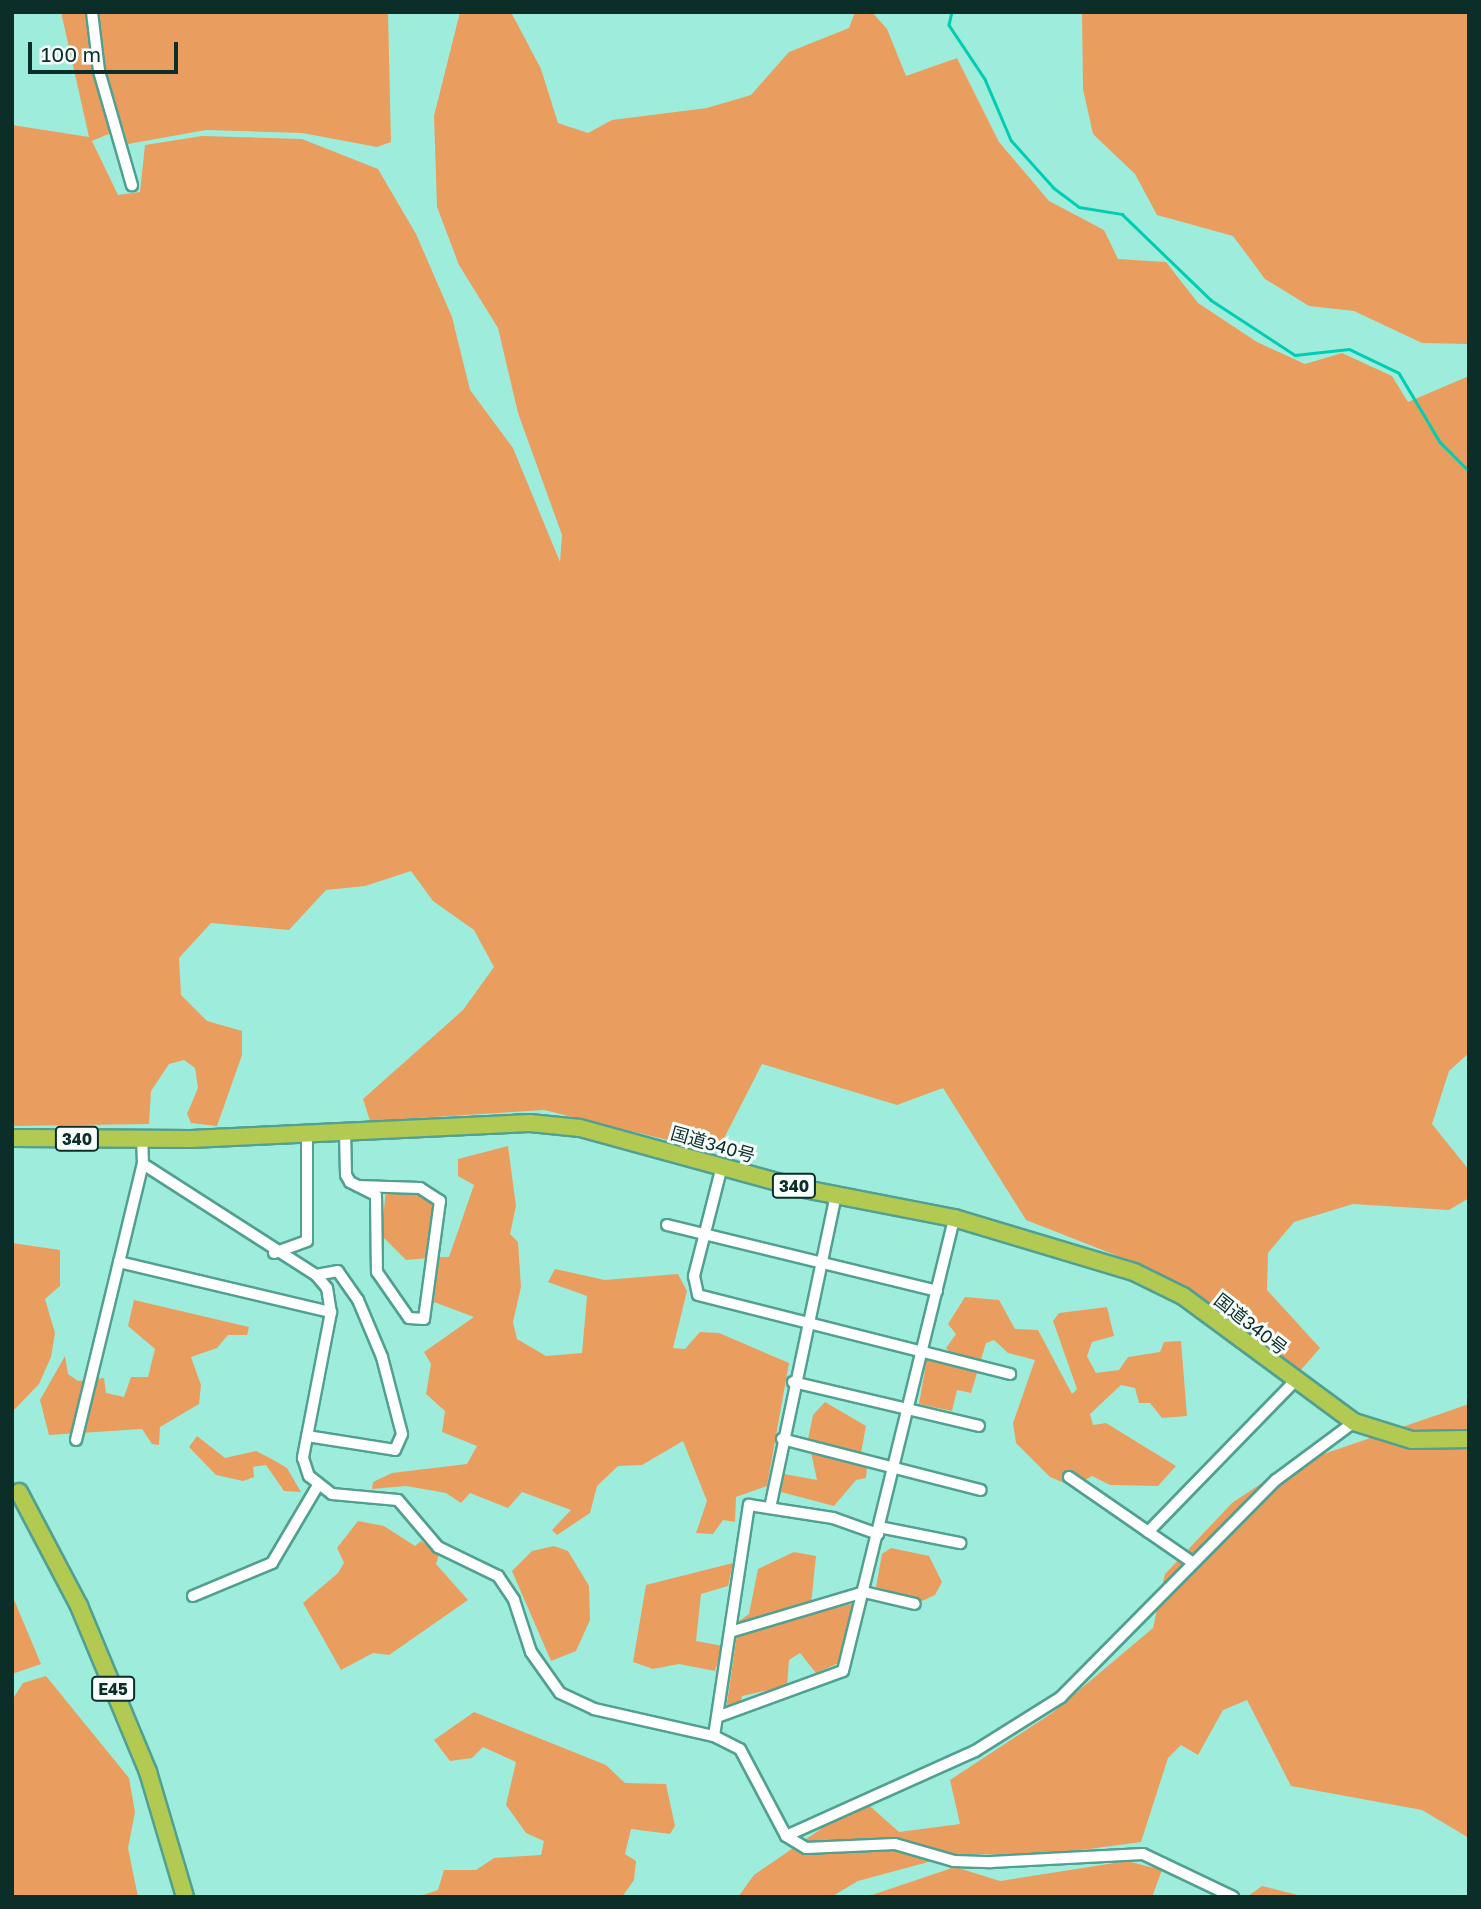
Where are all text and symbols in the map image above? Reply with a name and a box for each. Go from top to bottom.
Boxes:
scale bar [32,28,182,72]
text: 100 m [41,41,101,67]
street label: 国道340号 [668,1122,758,1166]
road number: 340 [54,1126,100,1152]
road number: 340 [771,1174,817,1198]
street label: 国道340号 [1210,1289,1292,1359]
road number: E45 [90,1676,136,1702]

